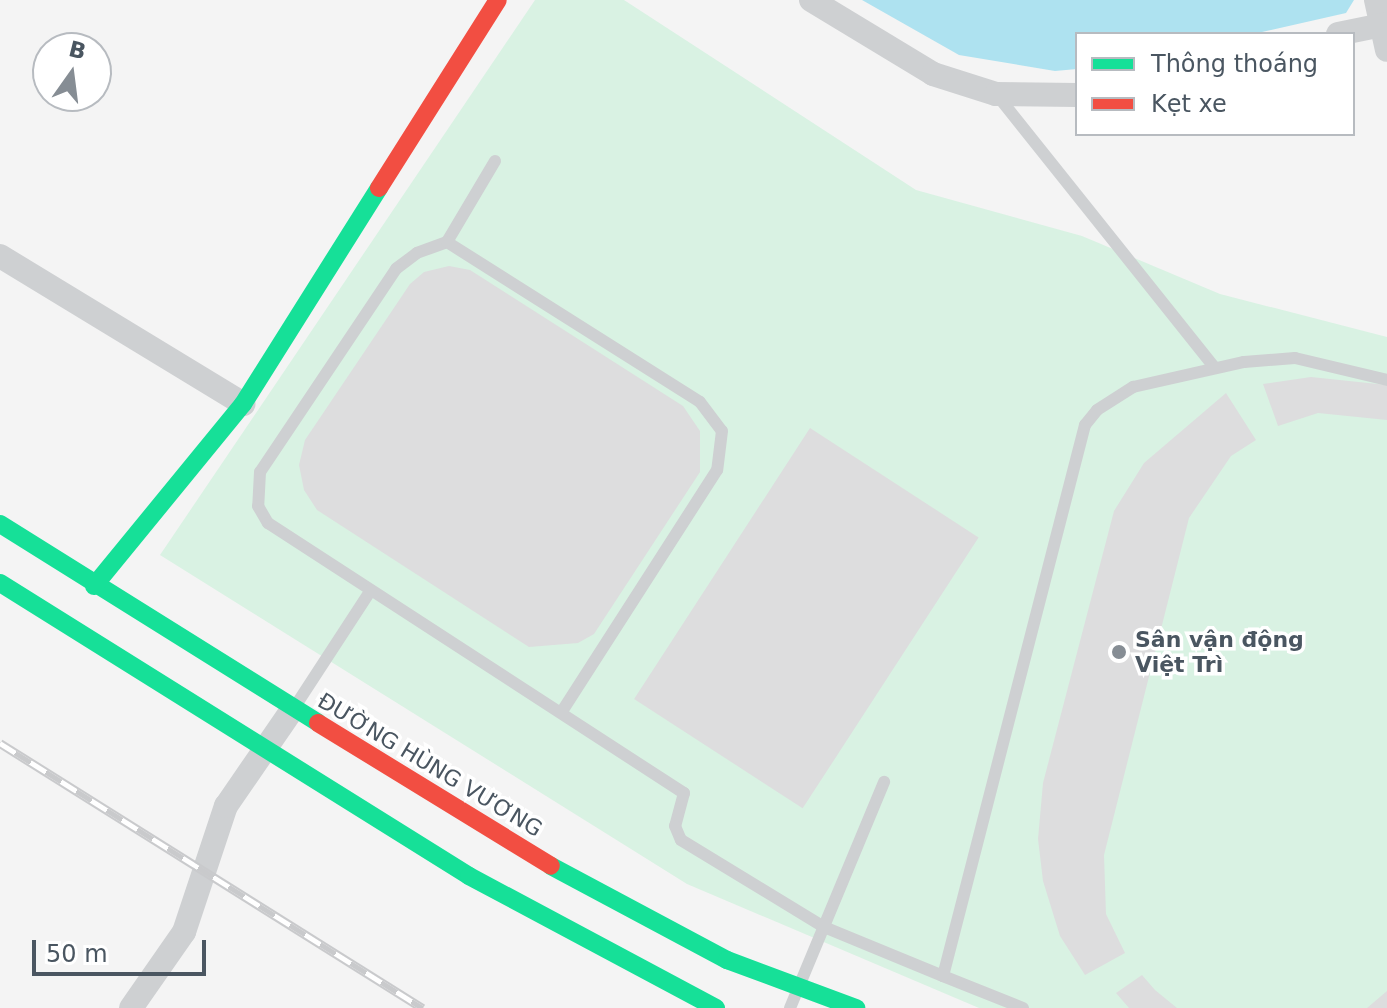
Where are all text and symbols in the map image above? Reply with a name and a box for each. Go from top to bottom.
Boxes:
north arrow [32,32,112,112]
legend [1075,32,1355,136]
text: B [66,36,89,64]
text: Thông thoáng [1151,50,1318,78]
text: Kẹt xe [1151,90,1227,118]
place label: Sân vận động Việt Trì [1135,626,1304,678]
marker: Sân vận động Việt Trì [1110,643,1128,661]
street label: ĐƯỜNG HÙNG VƯƠNG [313,687,547,843]
scale bar [36,924,210,974]
text: 50 m [46,940,108,968]

